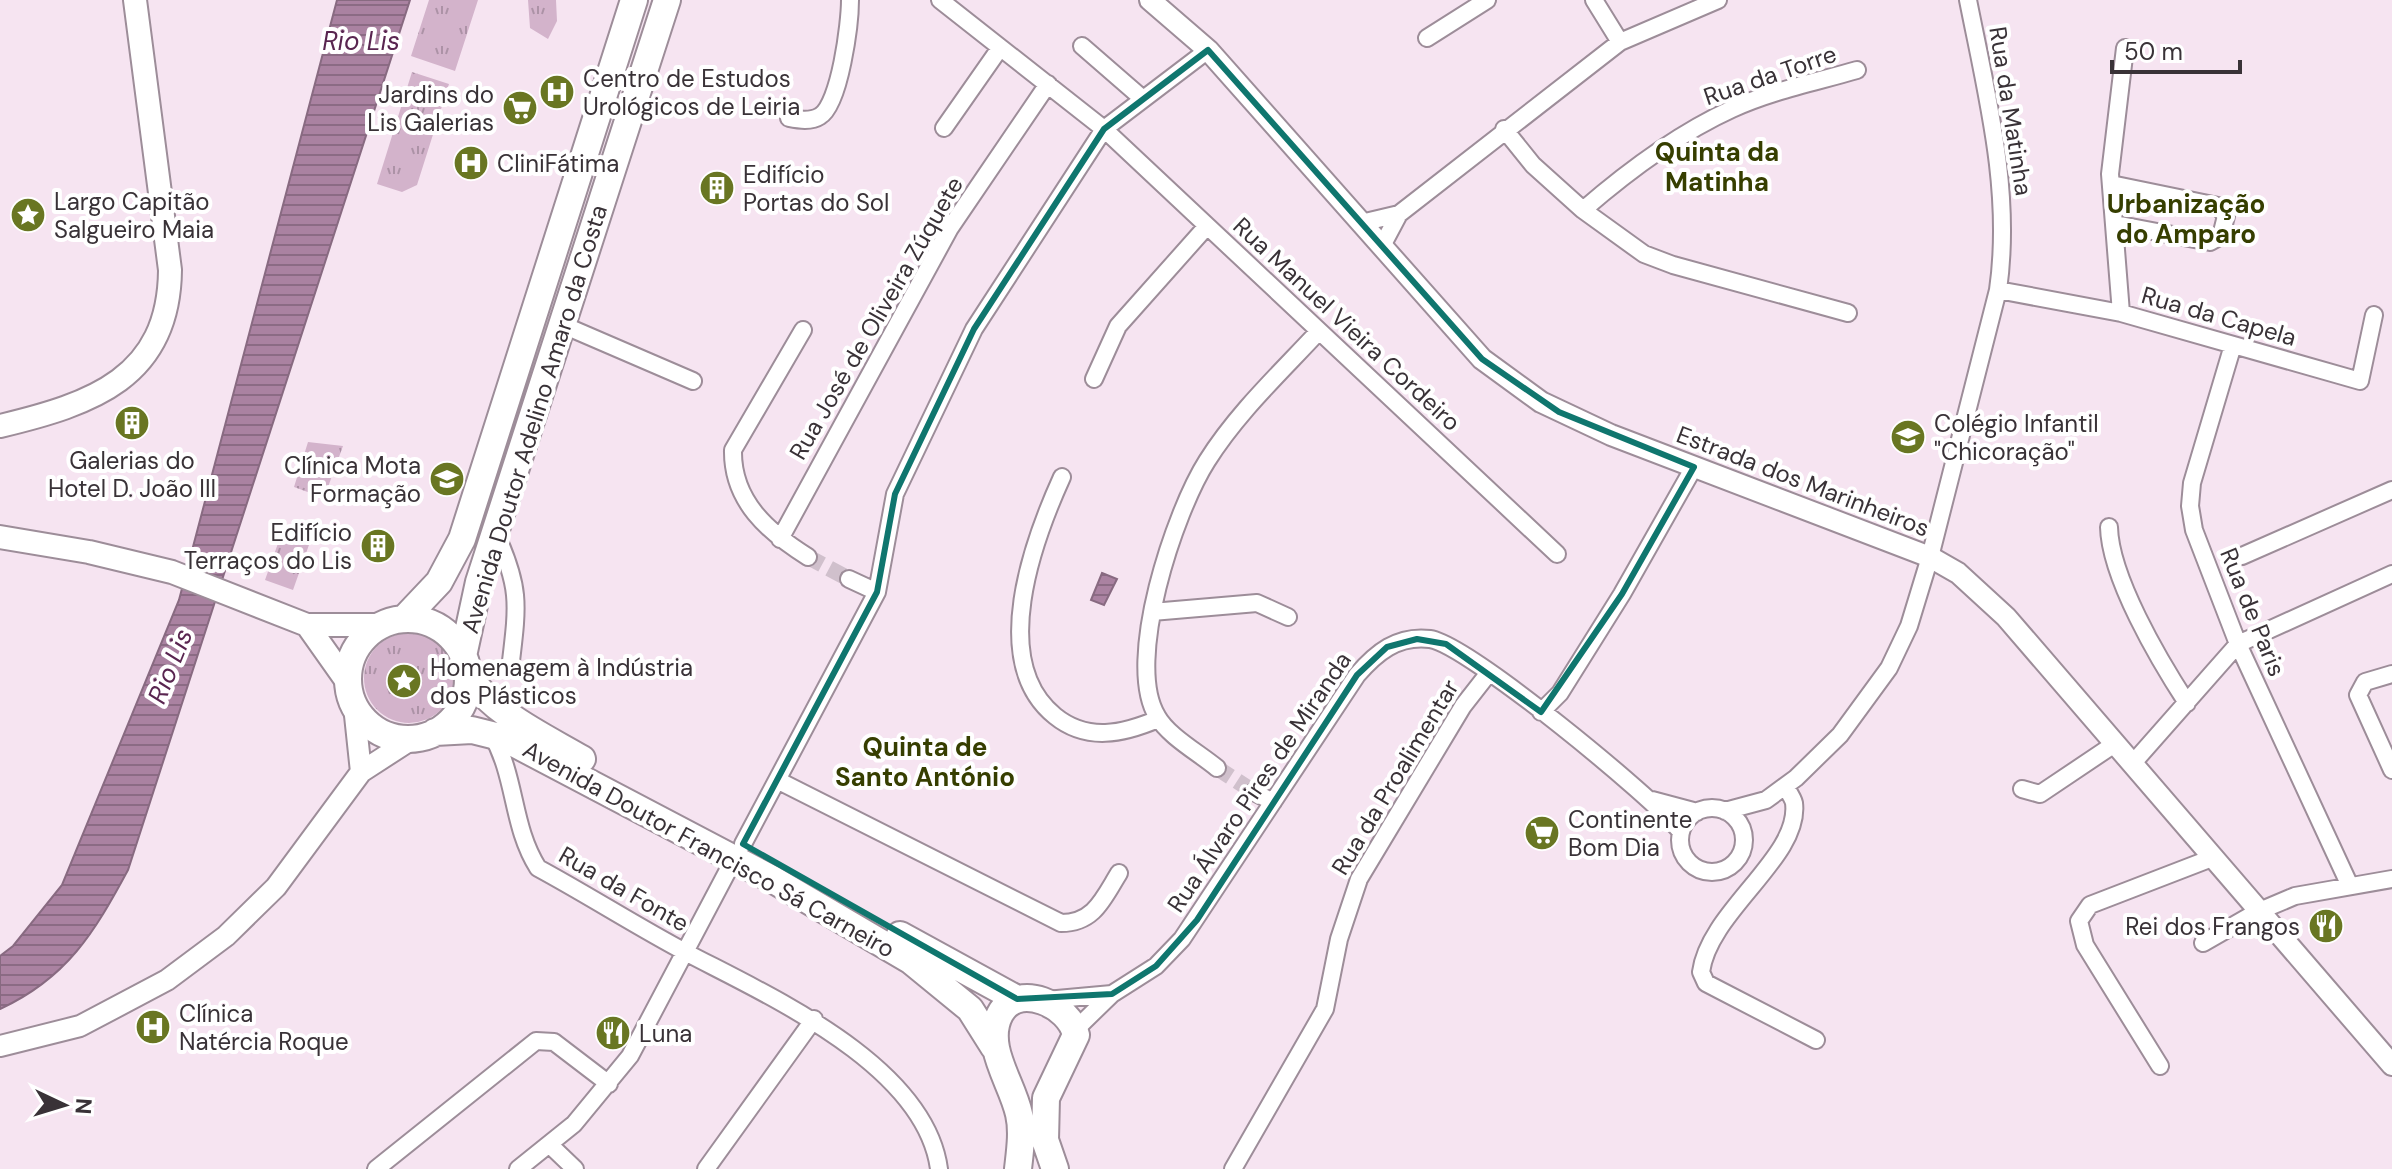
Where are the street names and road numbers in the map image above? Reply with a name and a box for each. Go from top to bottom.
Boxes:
street label: Rua da Matinha [1982,24,2040,198]
street label: Rua da Torre [1700,38,1840,112]
street label: Rua José de Oliveira Zúquete [782,171,970,465]
street label: Avenida Doutor Adelino Amaro da Costa [454,201,614,637]
street label: Rua Manuel Vieira Cordeiro [1227,210,1467,438]
street label: Rua da Capela [2138,279,2300,353]
street label: Estrada dos Marinheiros [1672,418,1934,544]
street label: Rua de Paris [2213,543,2293,681]
street label: Rua Álvaro Pires de Miranda [1160,646,1358,918]
street label: Rua da Proalimentar [1324,673,1466,880]
street label: Avenida Doutor Francisco Sá Carneiro [518,734,900,964]
street label: Rua da Fonte [553,839,695,939]

